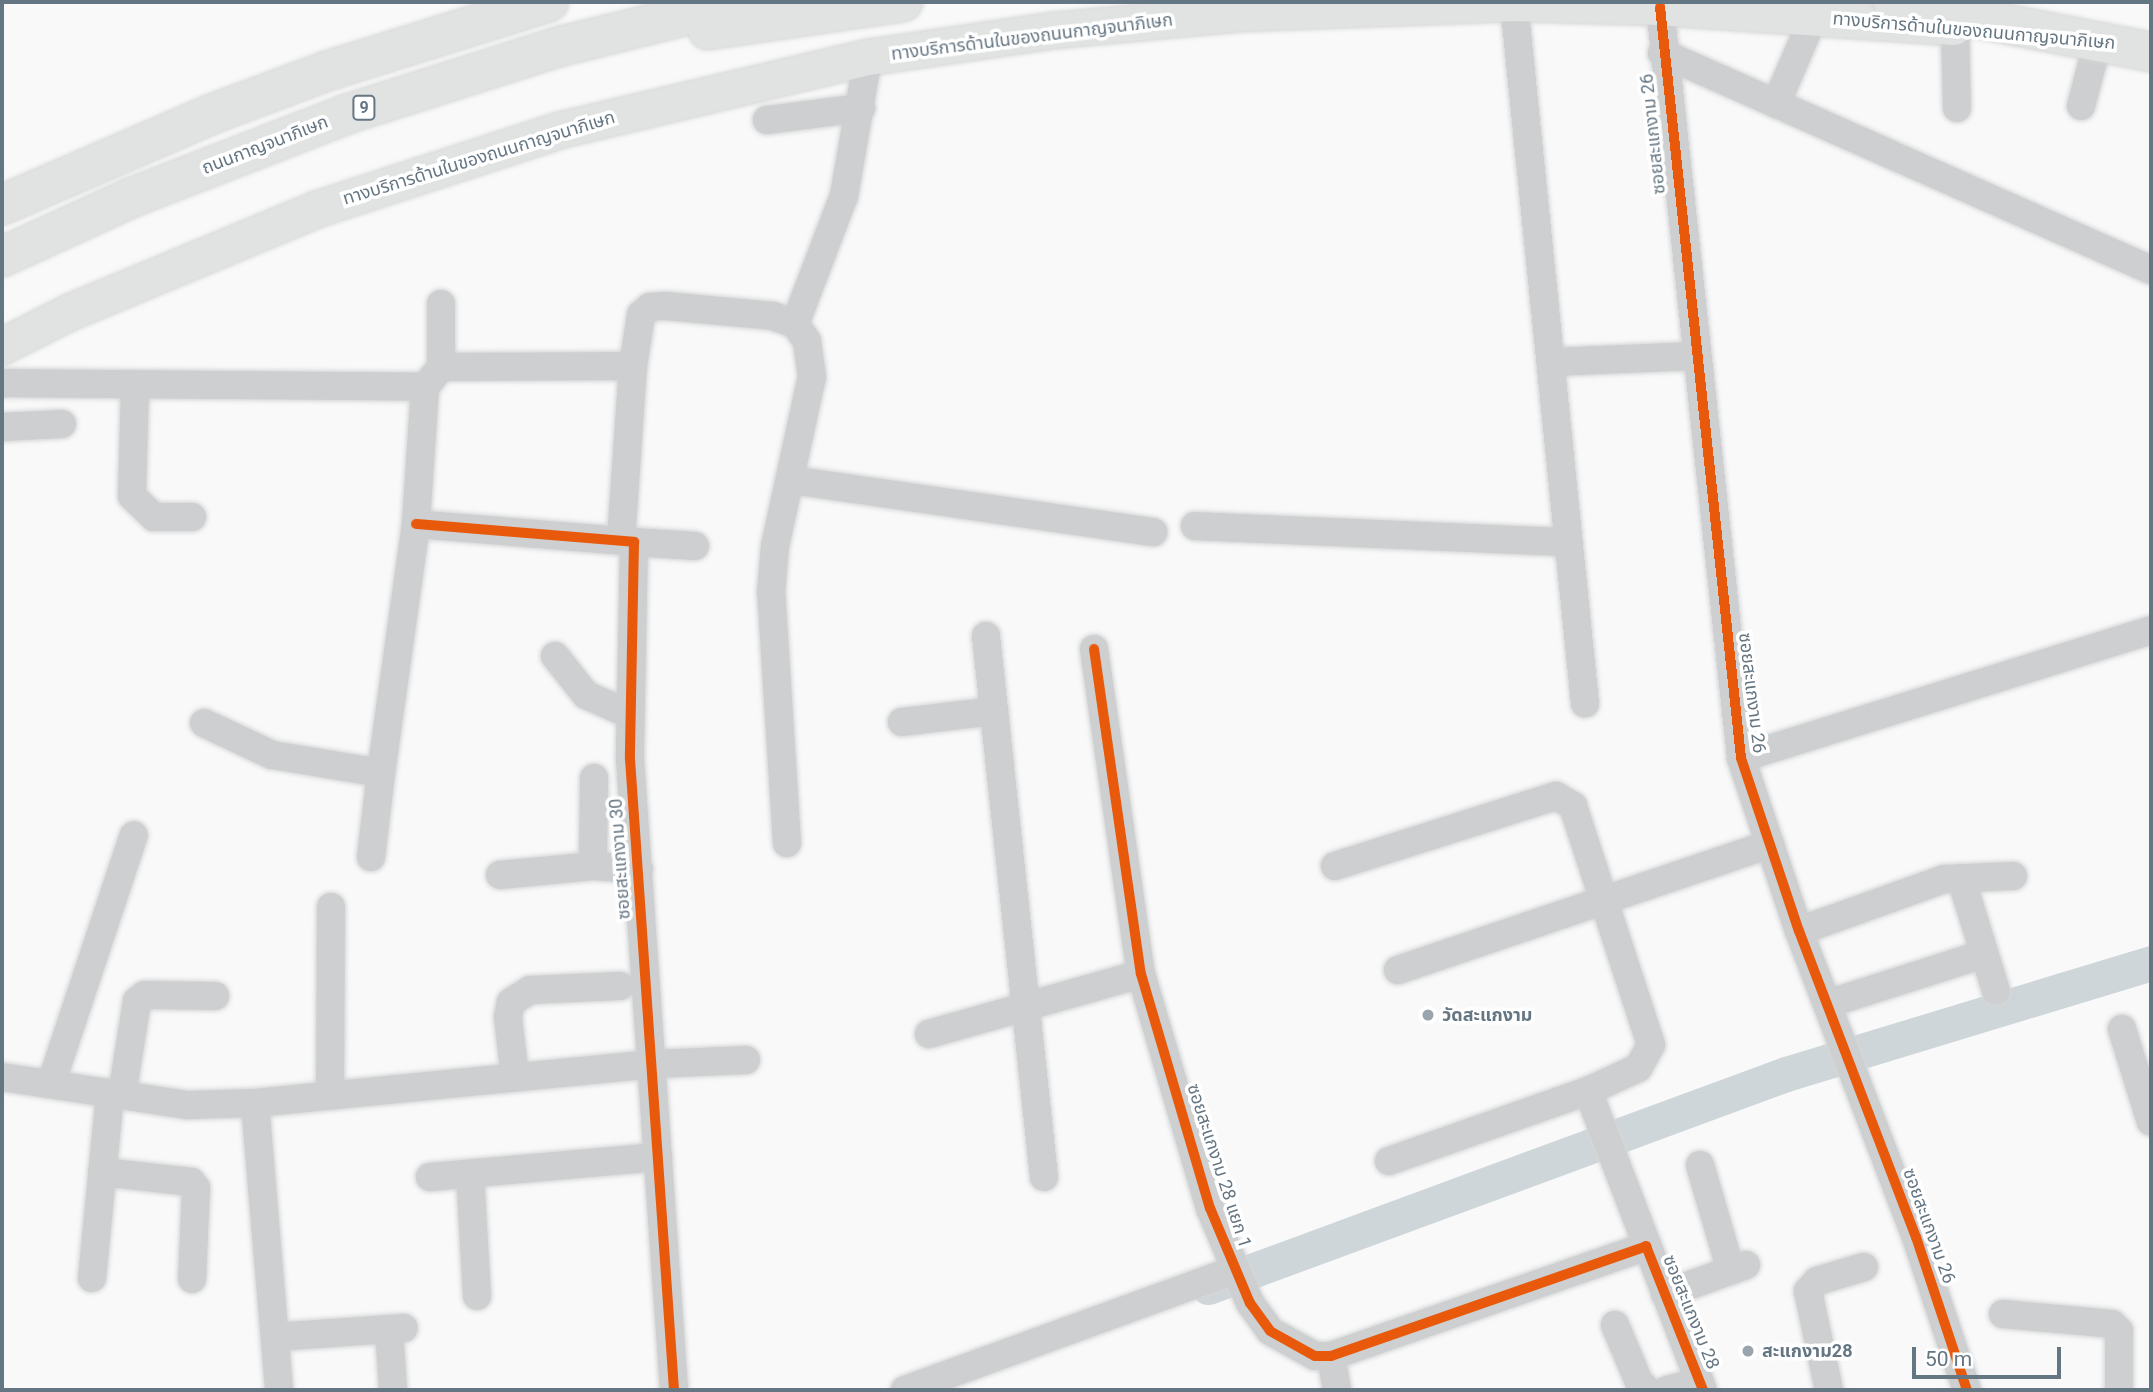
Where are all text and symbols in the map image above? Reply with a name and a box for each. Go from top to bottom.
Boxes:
street label: ทางบริการด้านในของถนนกาญจนาภิเษก [1832,8,2116,54]
street label: ทางบริการด้านในของถนนกาญจนาภิเษก [890,9,1174,65]
street label: ซอยสะแกงาม 26 [1636,73,1670,195]
road number: 9 [352,96,376,120]
street label: ทางบริการด้านในของถนนกาญจนาภิเษก [340,106,618,210]
street label: ถนนกาญจนาภิเษก [199,111,331,179]
street label: ซอยสะแกงาม 26 [1734,632,1770,754]
street label: ซอยสะแกงาม 30 [605,798,635,920]
place label: วัดสะแกงาม [1442,1004,1532,1026]
marker: วัดสะแกงาม [1420,1007,1436,1023]
street label: ซอยสะแกงาม 28 แยก 1 [1182,1081,1256,1251]
street label: ซอยสะแกงาม 26 [1898,1165,1960,1287]
street label: ซอยสะแกงาม 28 [1658,1252,1724,1372]
scale bar [1915,1332,2064,1376]
place label: สะแกงาม28 [1762,1340,1852,1362]
marker: สะแกงาม28 [1740,1343,1756,1359]
text: 50 m [1925,1347,1972,1371]

